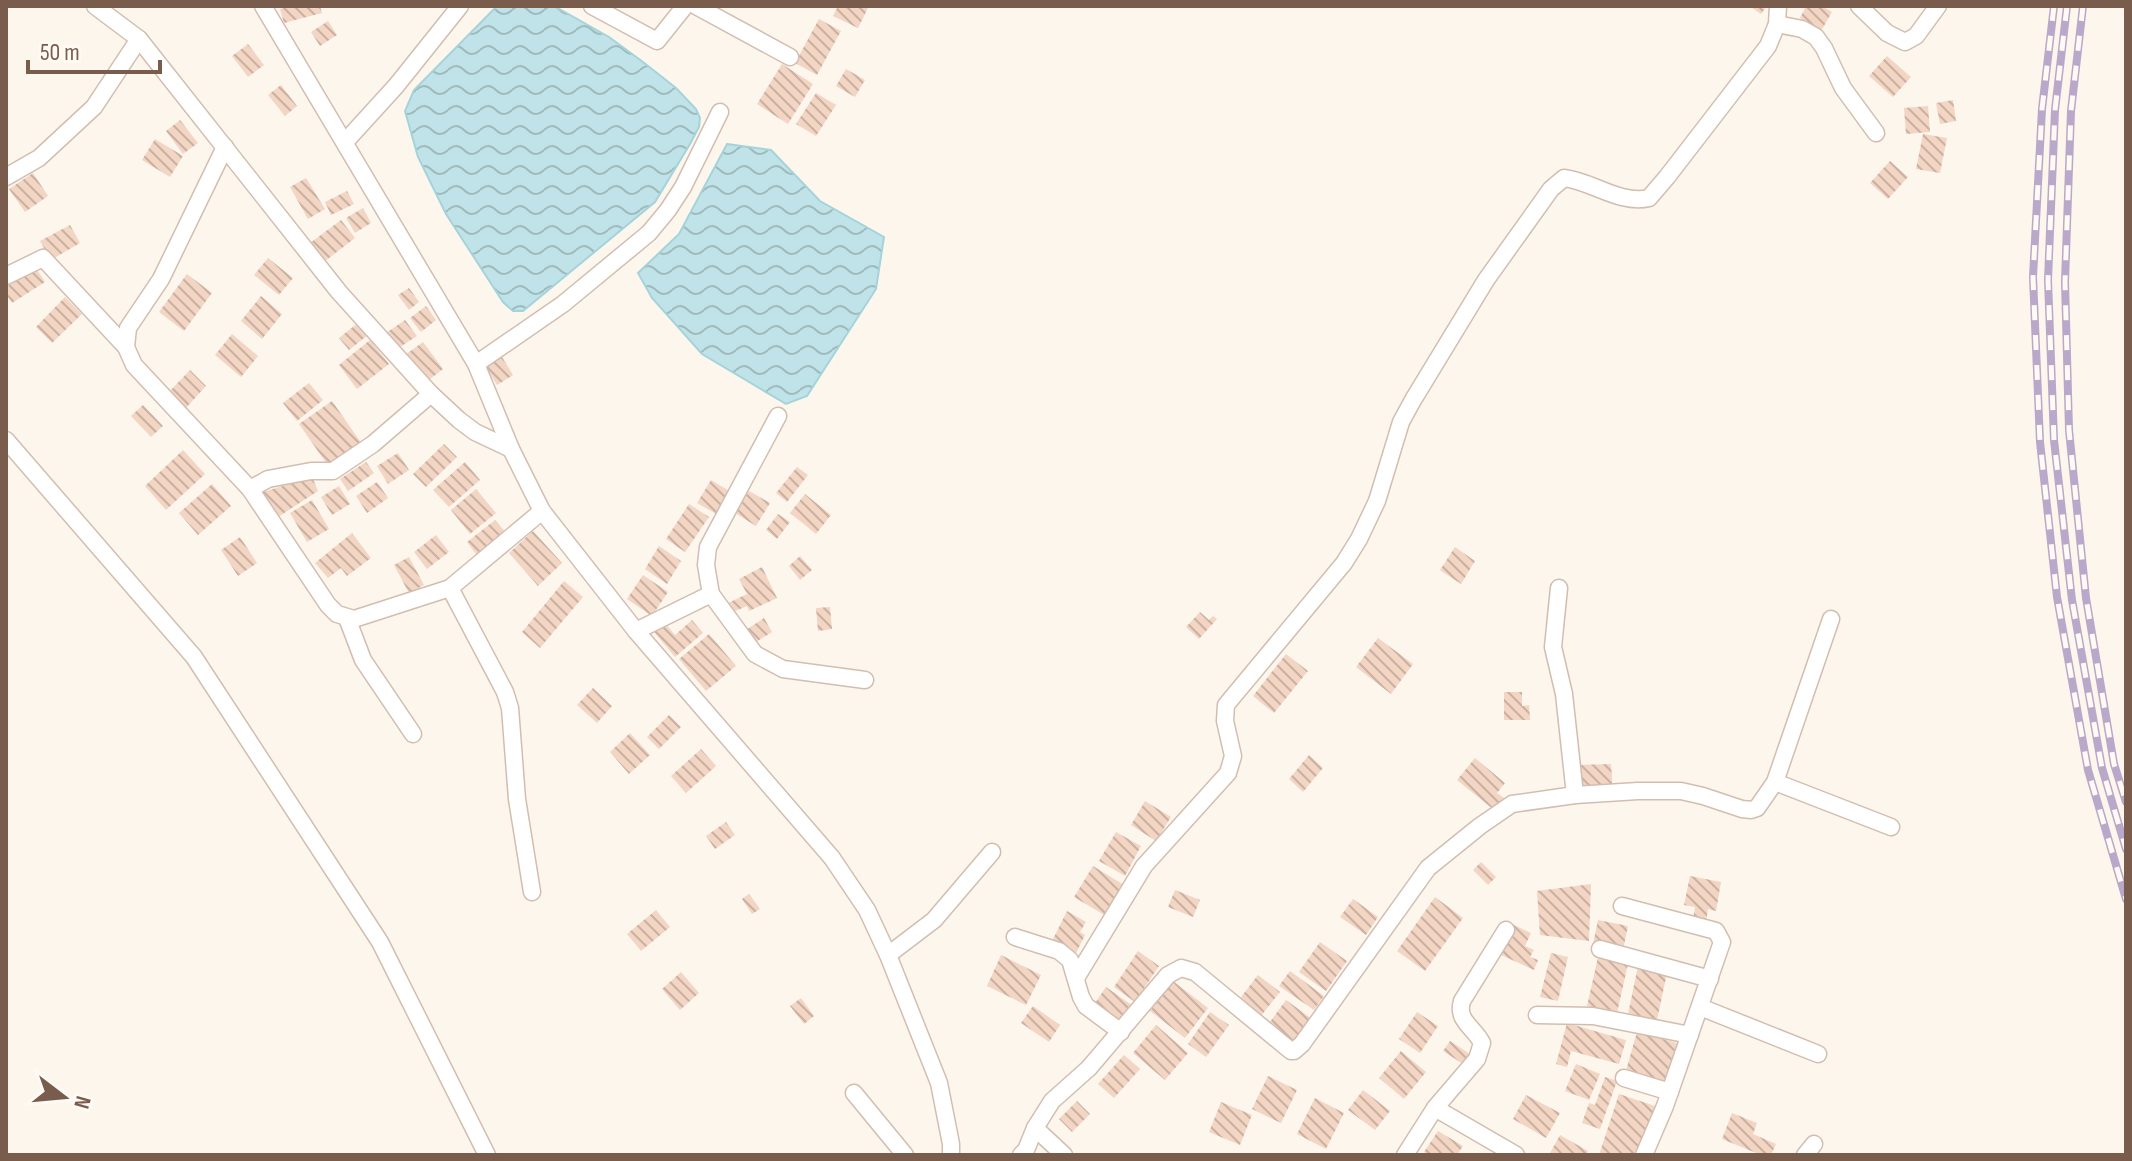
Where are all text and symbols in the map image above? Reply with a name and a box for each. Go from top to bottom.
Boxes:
scale bar [28,24,160,74]
text: 50 m [40,38,80,67]
north arrow [24,1057,104,1137]
text: N [67,1093,96,1111]

